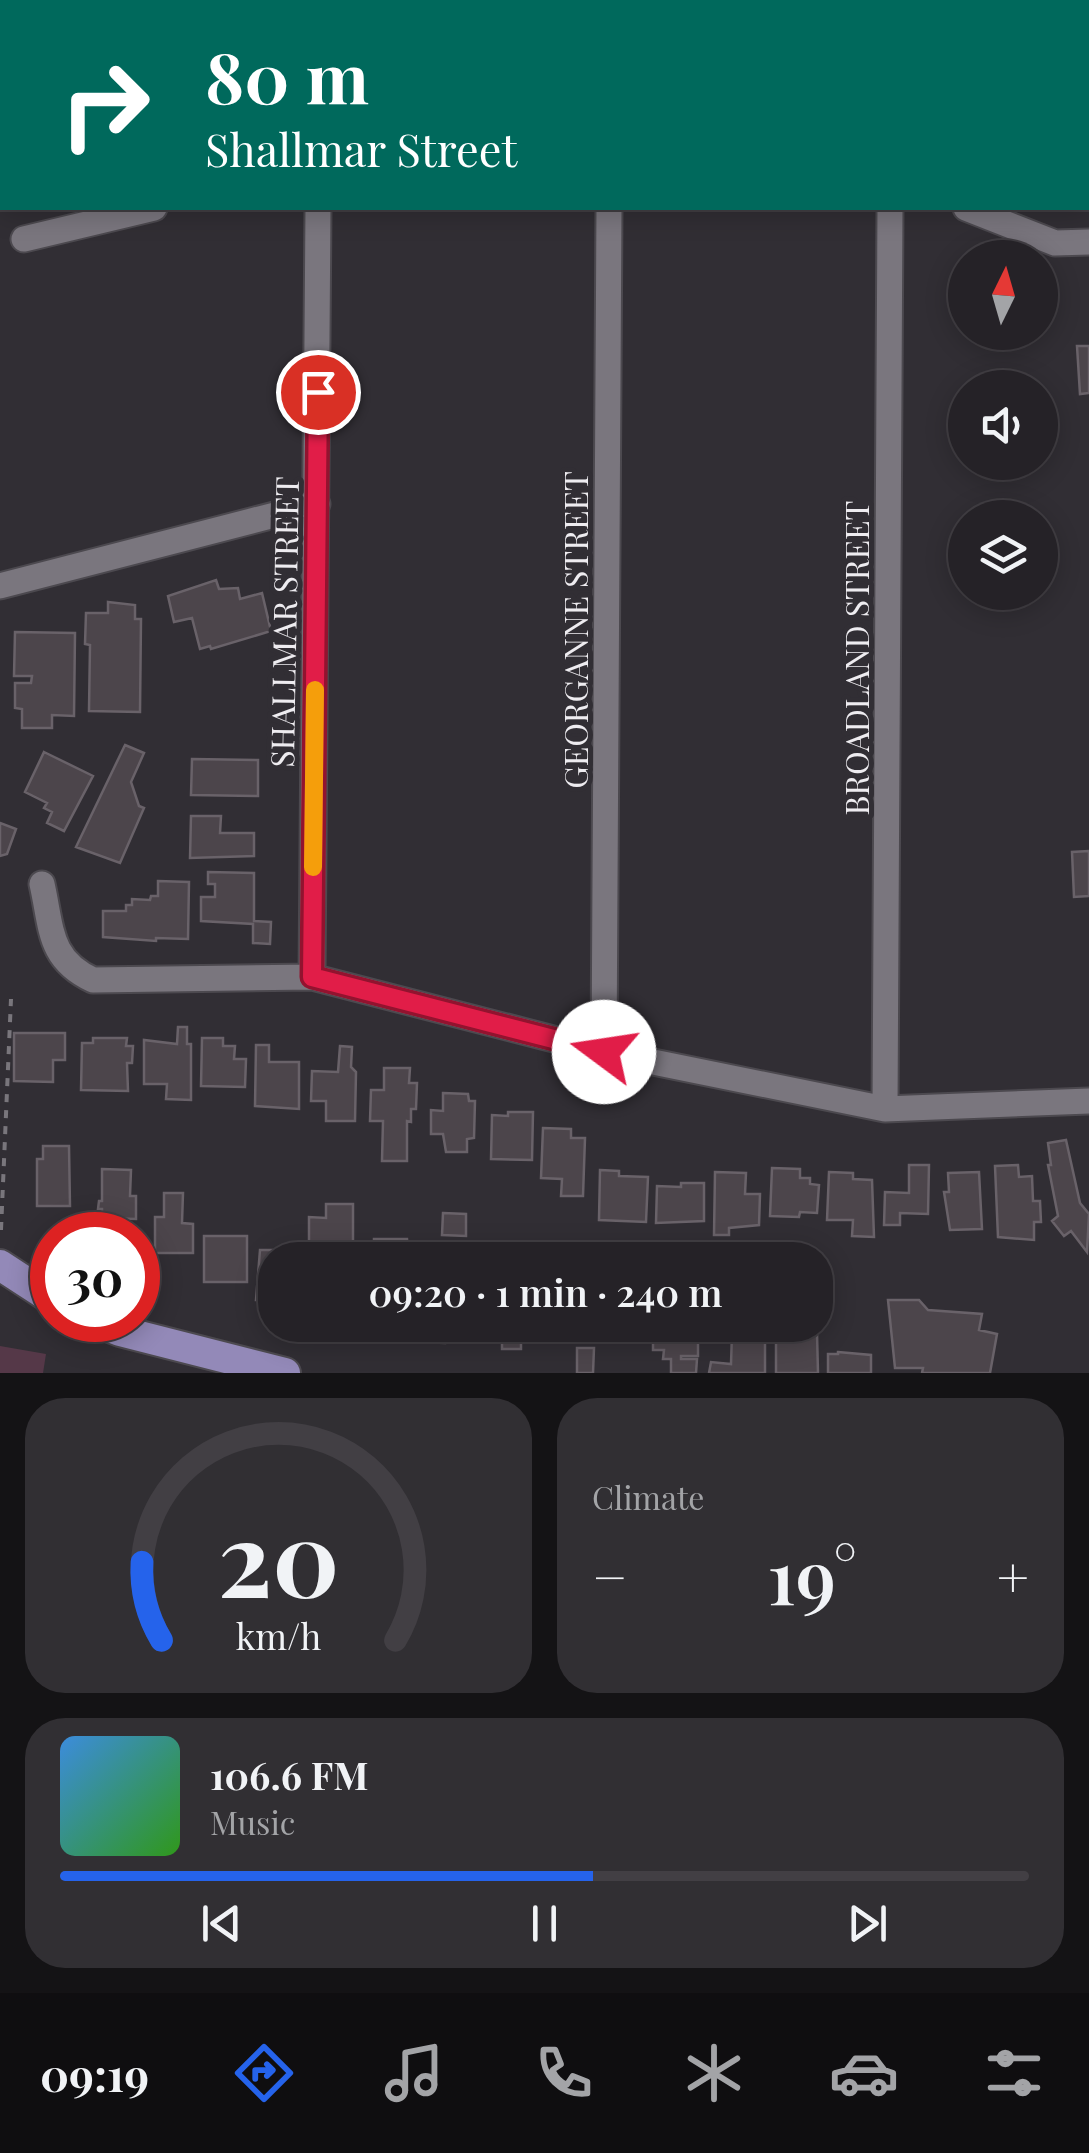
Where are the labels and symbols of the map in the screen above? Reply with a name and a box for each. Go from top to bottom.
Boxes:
north arrow [948,240,1058,350]
pin [276,350,361,435]
street label: GEORGANNE STREET [553,471,596,789]
street label: SHALLMAR STREET [259,476,307,768]
street label: BROADLAND STREET [834,501,877,815]
position arrow [552,1000,656,1104]
speed limit sign: 30 [30,1212,160,1342]

